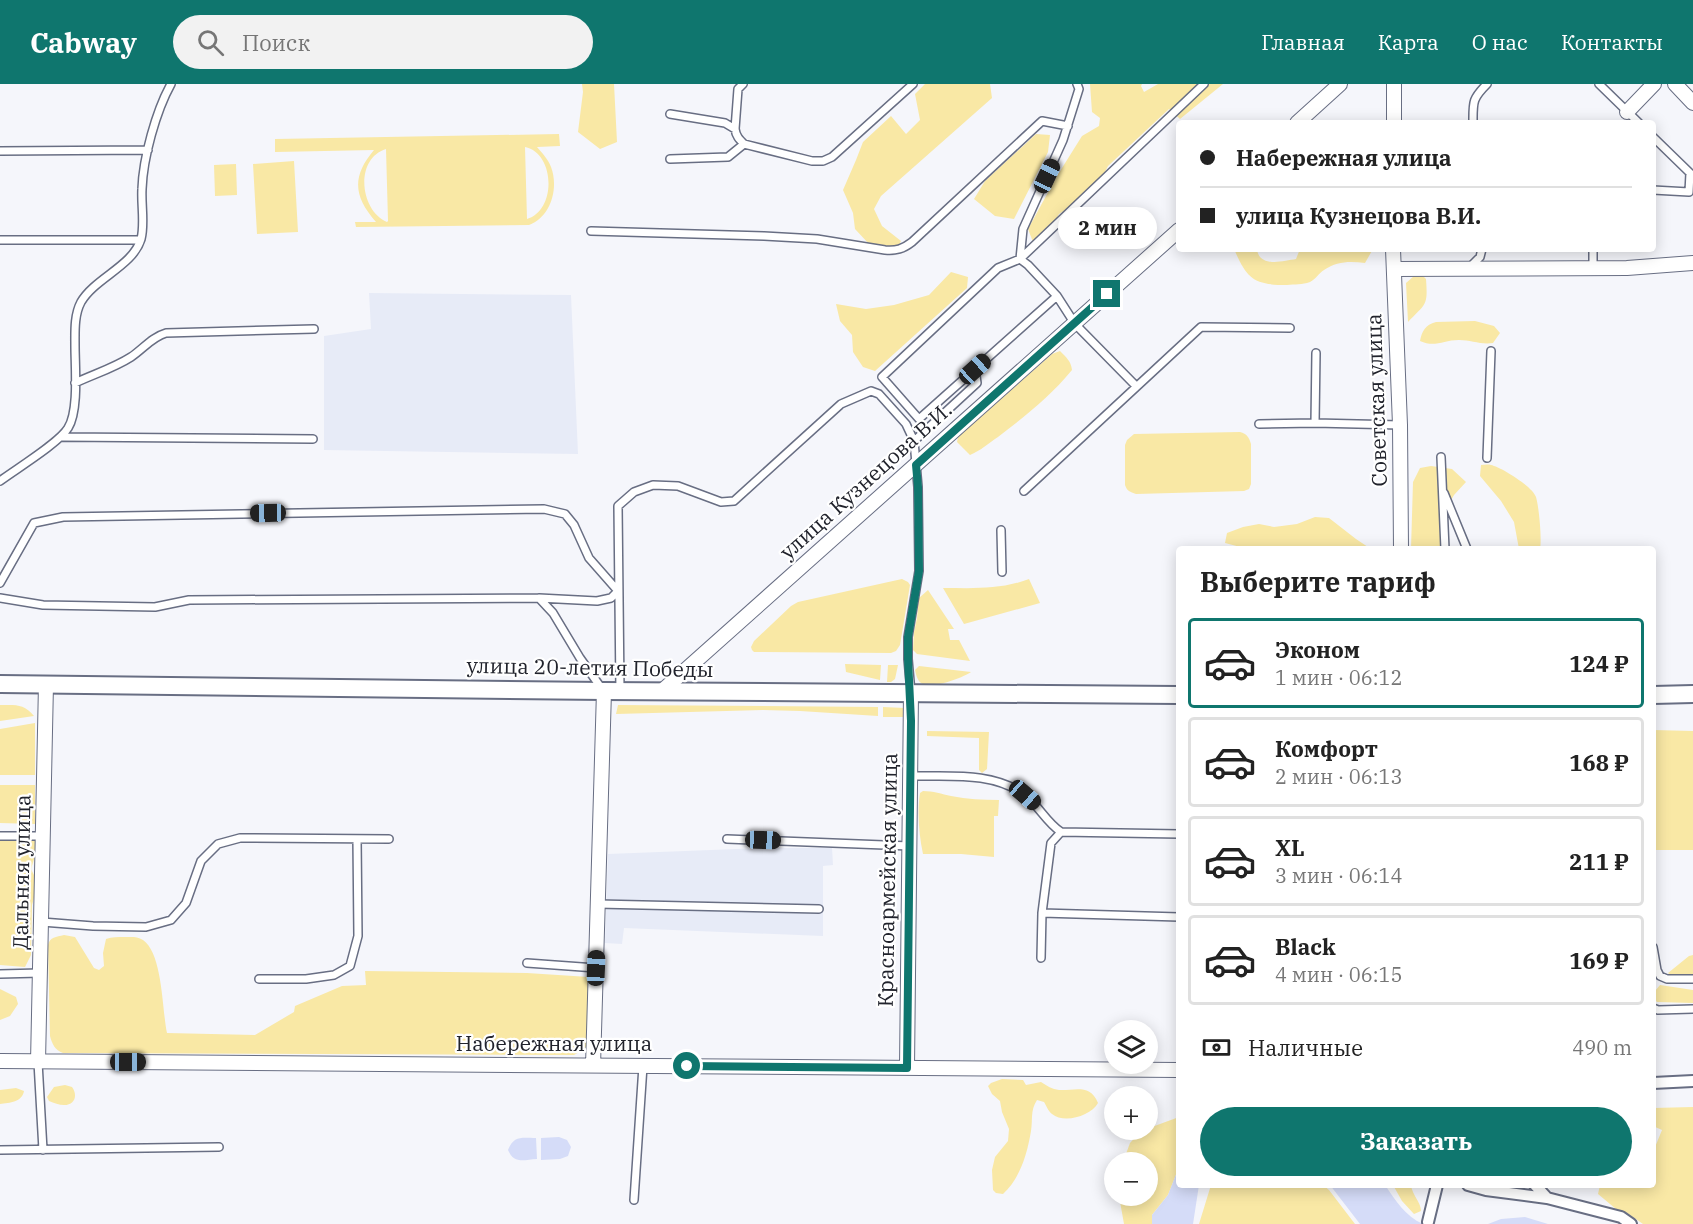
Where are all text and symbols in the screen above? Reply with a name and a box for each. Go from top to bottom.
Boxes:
search box [173,15,593,69]
text: Cabway [30,24,137,61]
icon: search [194,26,227,59]
text: Поиск [242,28,310,57]
text: Главная [1261,28,1345,56]
text: Карта [1378,28,1439,56]
text: О нас [1472,28,1528,56]
text: Контакты [1561,28,1663,56]
text: Набережная улица [1236,143,1452,172]
car [1031,156,1063,196]
text: улица Кузнецова В.И. [1236,201,1481,230]
callout: 2 мин [1058,207,1156,249]
text: 2 мин [1078,214,1137,241]
route end [1093,280,1120,307]
street label: Советская улица [1359,313,1393,487]
car [956,350,994,388]
street label: улица Кузнецова В.И. [773,395,957,565]
car [250,504,286,522]
text: Выберите тариф [1200,564,1436,599]
text: Эконом [1275,635,1360,664]
icon: car [1203,636,1257,690]
text: 124 ₽ [1569,649,1629,678]
street label: улица 20-летия Победы [466,651,714,683]
text: 1 мин · 06:12 [1275,664,1403,691]
text: Комфорт [1275,734,1378,763]
icon: car [1203,735,1257,789]
text: 168 ₽ [1569,748,1629,777]
street label: Красноармейская улица [871,753,903,1007]
text: 2 мин · 06:13 [1275,763,1403,790]
car [1006,776,1044,814]
street label: Дальняя улица [6,794,36,950]
car [745,830,781,850]
text: XL [1275,833,1305,862]
icon: car [1203,834,1257,888]
text: 211 ₽ [1569,847,1629,876]
text: 3 мин · 06:14 [1275,862,1403,889]
text: Black [1275,932,1336,961]
icon: car [1203,933,1257,987]
text: 169 ₽ [1569,946,1629,975]
car [586,950,606,986]
text: 4 мин · 06:15 [1275,961,1403,988]
map controls [1104,1020,1158,1206]
button: layers [1104,1020,1158,1074]
street label: Набережная улица [456,1029,652,1057]
icon: cash [1200,1031,1233,1064]
text: Наличные [1248,1033,1363,1062]
text: 490 m [1572,1034,1632,1061]
route start [673,1052,700,1079]
car [110,1053,146,1071]
button: + [1104,1086,1158,1140]
button: Заказать [1200,1107,1632,1176]
button: − [1104,1152,1158,1206]

